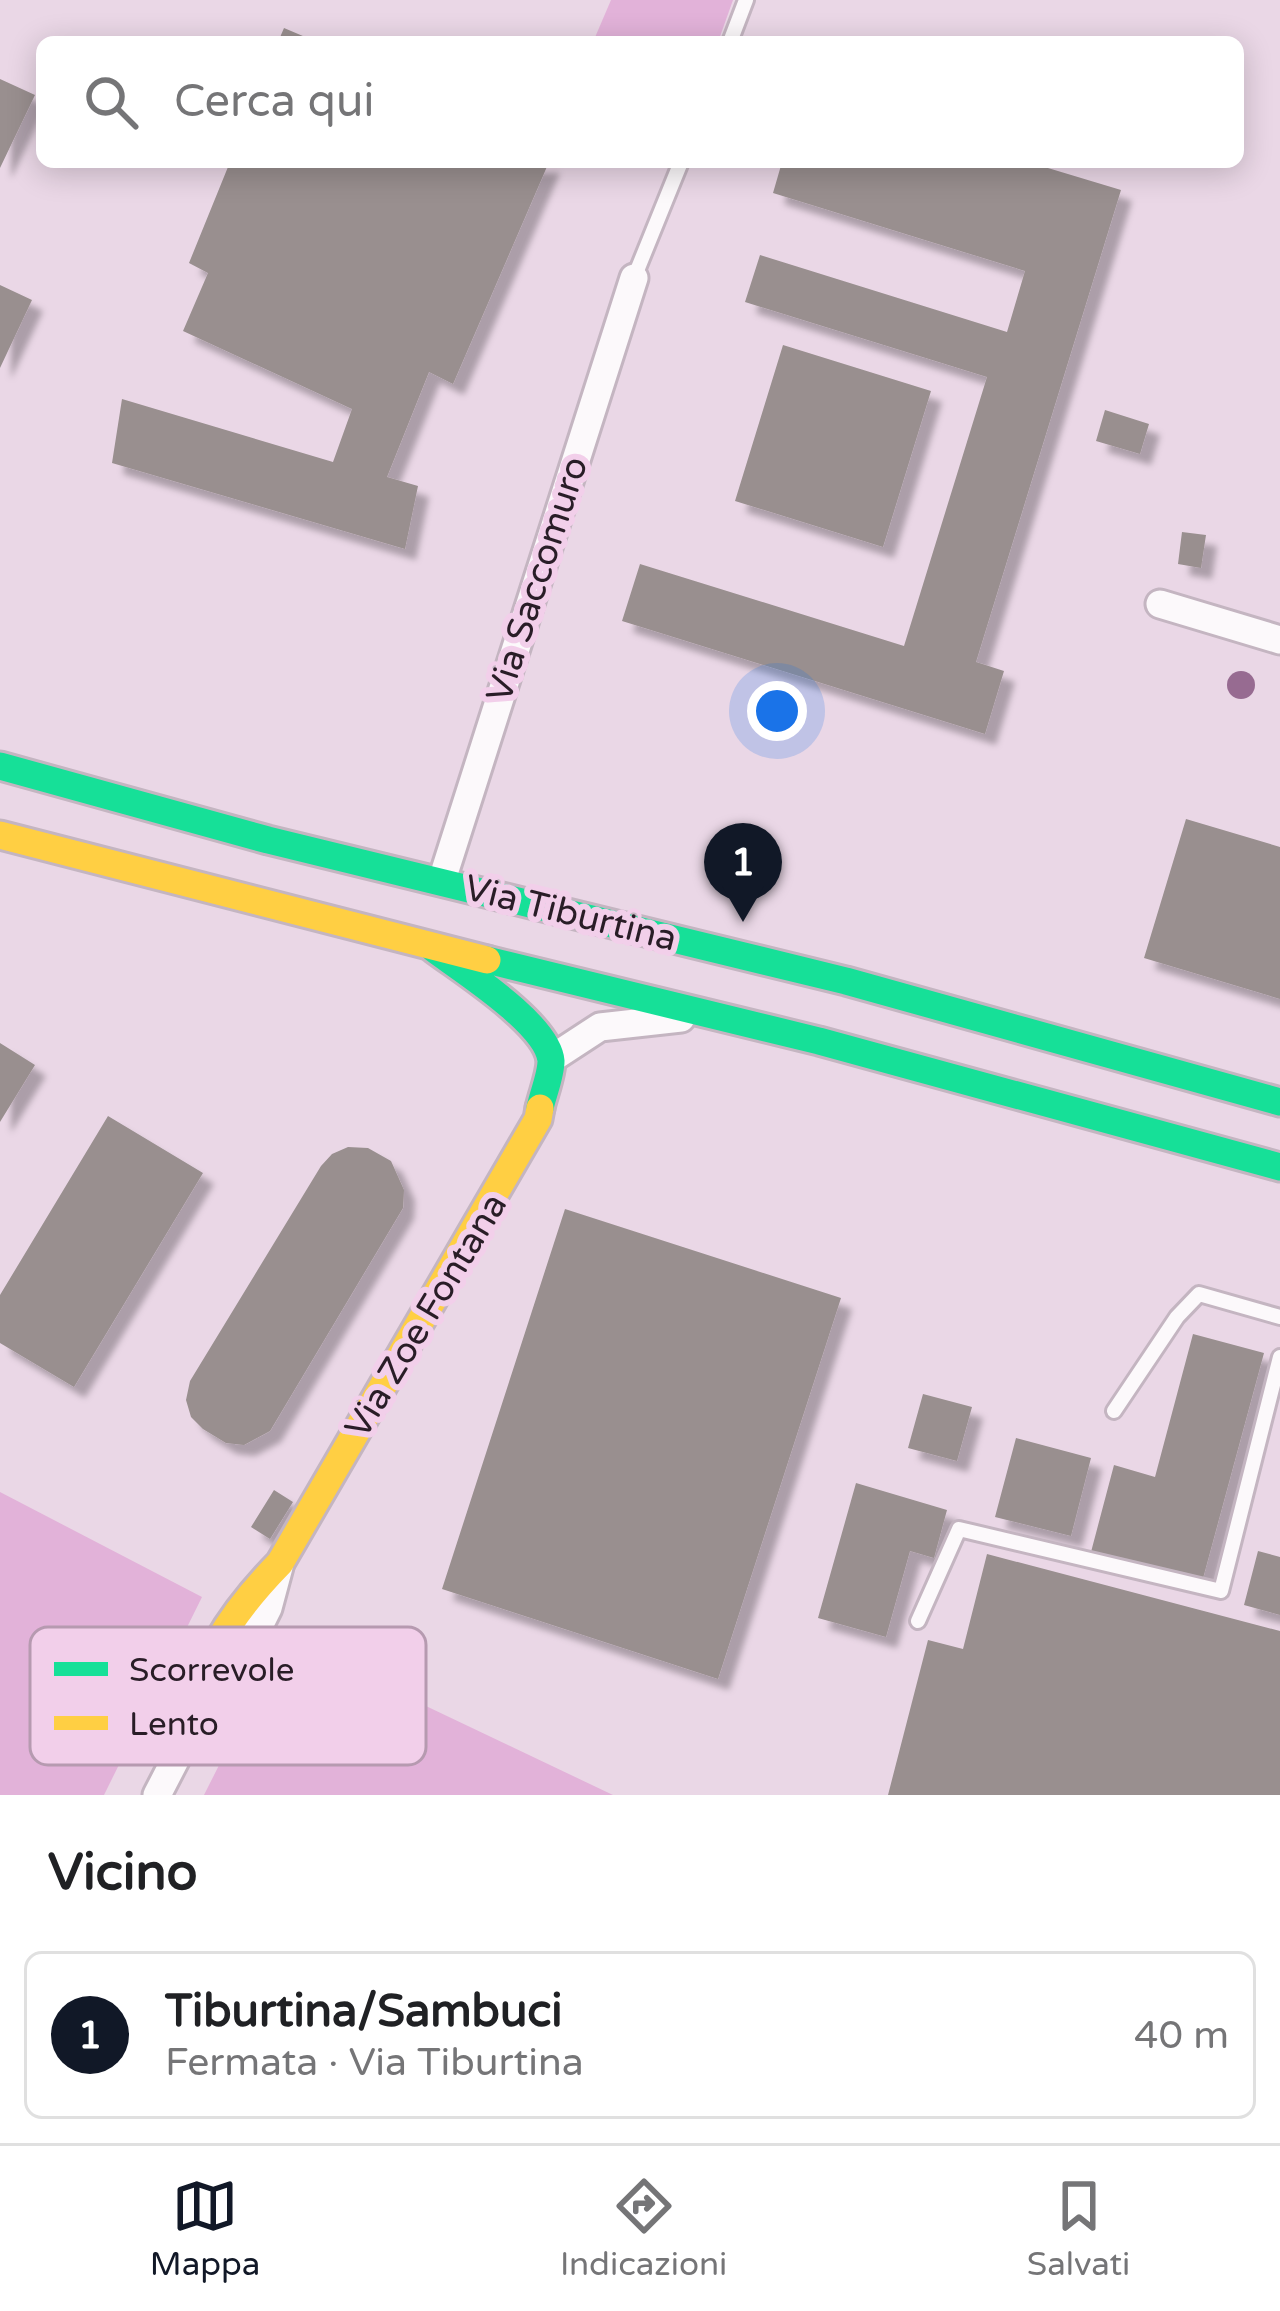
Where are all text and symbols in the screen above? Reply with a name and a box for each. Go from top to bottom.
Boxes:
search box [36,36,1244,168]
icon: search [78,69,144,135]
text: Cerca qui [174,75,375,129]
street label: Via Saccomuro [477,451,597,708]
your location [747,681,807,741]
pin: 1 [704,823,782,922]
street label: Via Tiburtina [460,866,681,961]
street label: Via Zoe Fontana [336,1186,516,1446]
legend [30,1627,426,1765]
text: Scorrevole [129,1651,294,1690]
text: Lento [129,1705,219,1744]
text: Vicino [48,1842,198,1904]
text: Tiburtina/Sambuci [165,1985,563,2039]
text: 1 [78,2012,102,2059]
text: 40 m [1134,2012,1229,2059]
text: Fermata · Via Tiburtina [165,2039,584,2086]
tab: Mappa [150,2173,260,2284]
tab: Indicazioni [560,2173,727,2284]
tab: Salvati [1027,2173,1130,2284]

